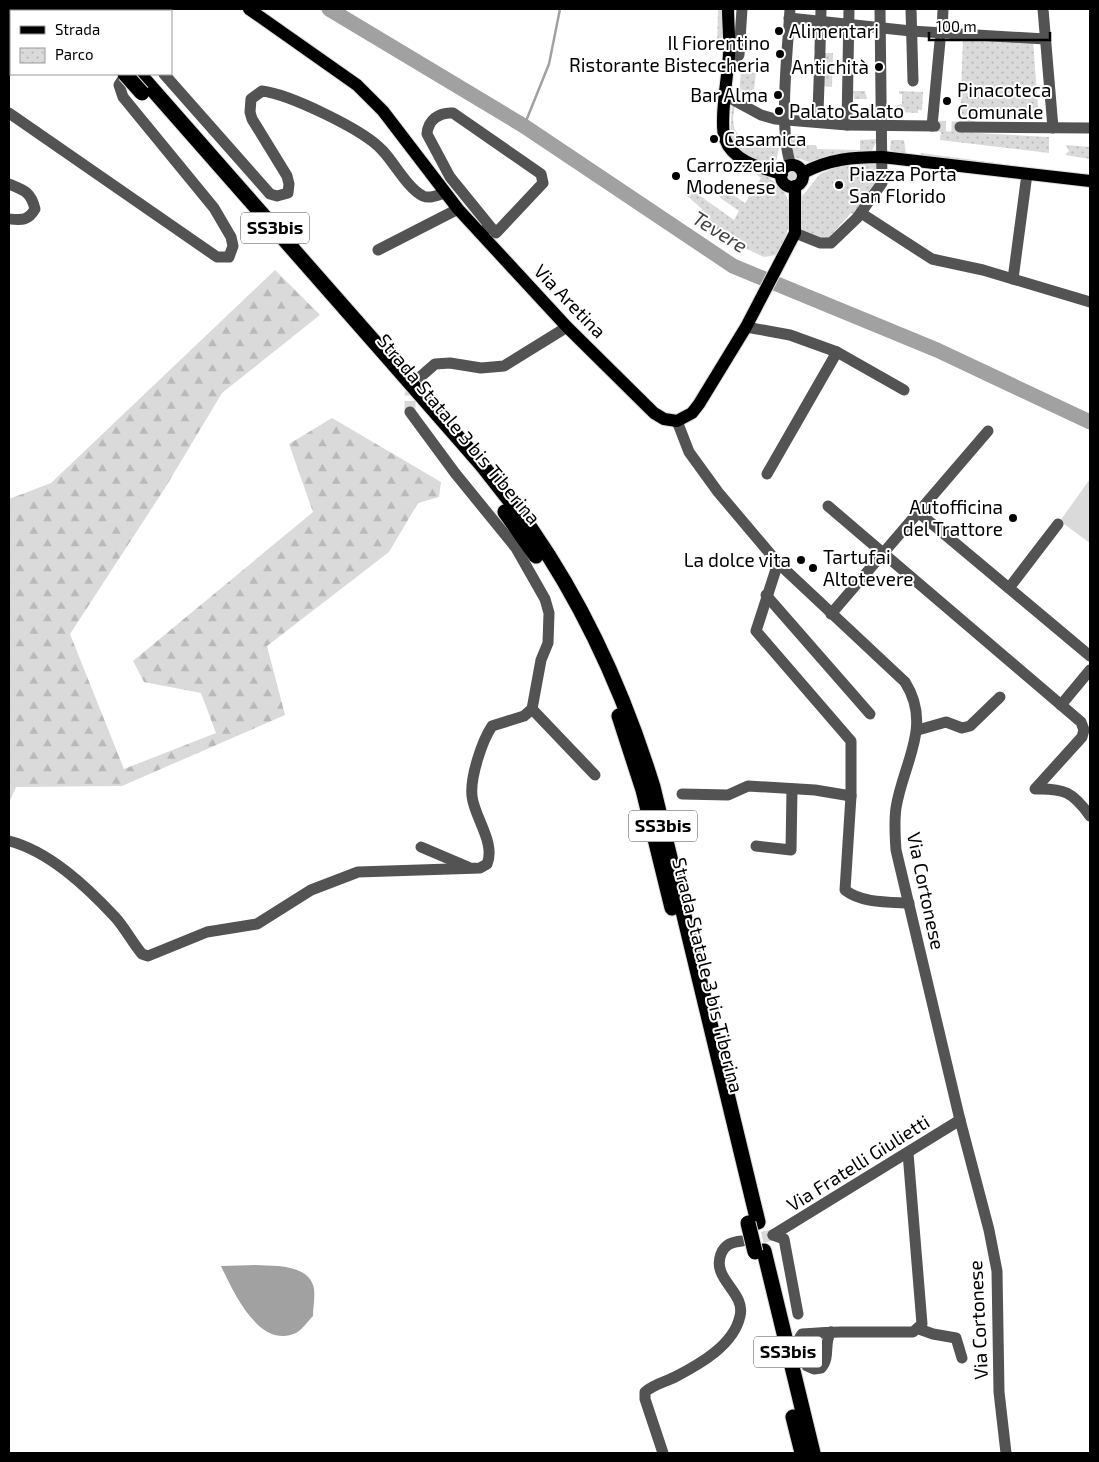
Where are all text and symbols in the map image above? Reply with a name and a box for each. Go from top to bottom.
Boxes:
legend [10,10,172,75]
scale bar [929,10,1050,42]
text: 100 m [936,17,977,35]
place label: Alimentari [789,19,879,42]
text: Strada [55,20,100,38]
marker: Alimentari [773,25,785,37]
place label: Il Fiorentino Ristorante Bisteccheria [569,31,770,76]
text: Parco [55,45,94,63]
marker: Il Fiorentino Ristorante Bisteccheria [774,48,786,60]
place label: Antichità [791,55,869,78]
marker: Antichità [873,61,885,73]
place label: Pinacoteca Comunale [957,78,1051,123]
place label: Bar Alma [690,83,768,106]
marker: Bar Alma [772,89,784,101]
marker: Pinacoteca Comunale [941,95,953,107]
place label: Palato Salato [789,99,904,122]
marker: Palato Salato [773,105,785,117]
place label: Casamica [724,127,806,150]
marker: Casamica [708,133,720,145]
place label: Carrozzeria Modenese [686,153,785,198]
place label: Piazza Porta San Florido [849,162,957,207]
marker: Carrozzeria Modenese [670,170,682,182]
marker: Piazza Porta San Florido [833,179,845,191]
water label: Tevere [689,205,753,257]
road number: SS3bis [241,212,309,244]
street label: Via Aretina [530,259,611,342]
street label: Strada Statale 3 bis Tiberina [373,329,546,529]
place label: Autofficina del Trattore [903,495,1003,540]
marker: Autofficina del Trattore [1007,512,1019,524]
place label: Tartufai Altotevere [823,545,913,590]
place label: La dolce vita [684,548,791,571]
marker: La dolce vita [795,554,807,566]
marker: Tartufai Altotevere [807,562,819,574]
road number: SS3bis [629,810,697,841]
street label: Via Cortonese [903,830,950,952]
street label: Strada Statale 3 bis Tiberina [668,855,749,1095]
street label: Via Fratelli Giulietti [782,1109,933,1216]
street label: Via Cortonese [963,1260,992,1380]
road number: SS3bis [754,1336,822,1368]

